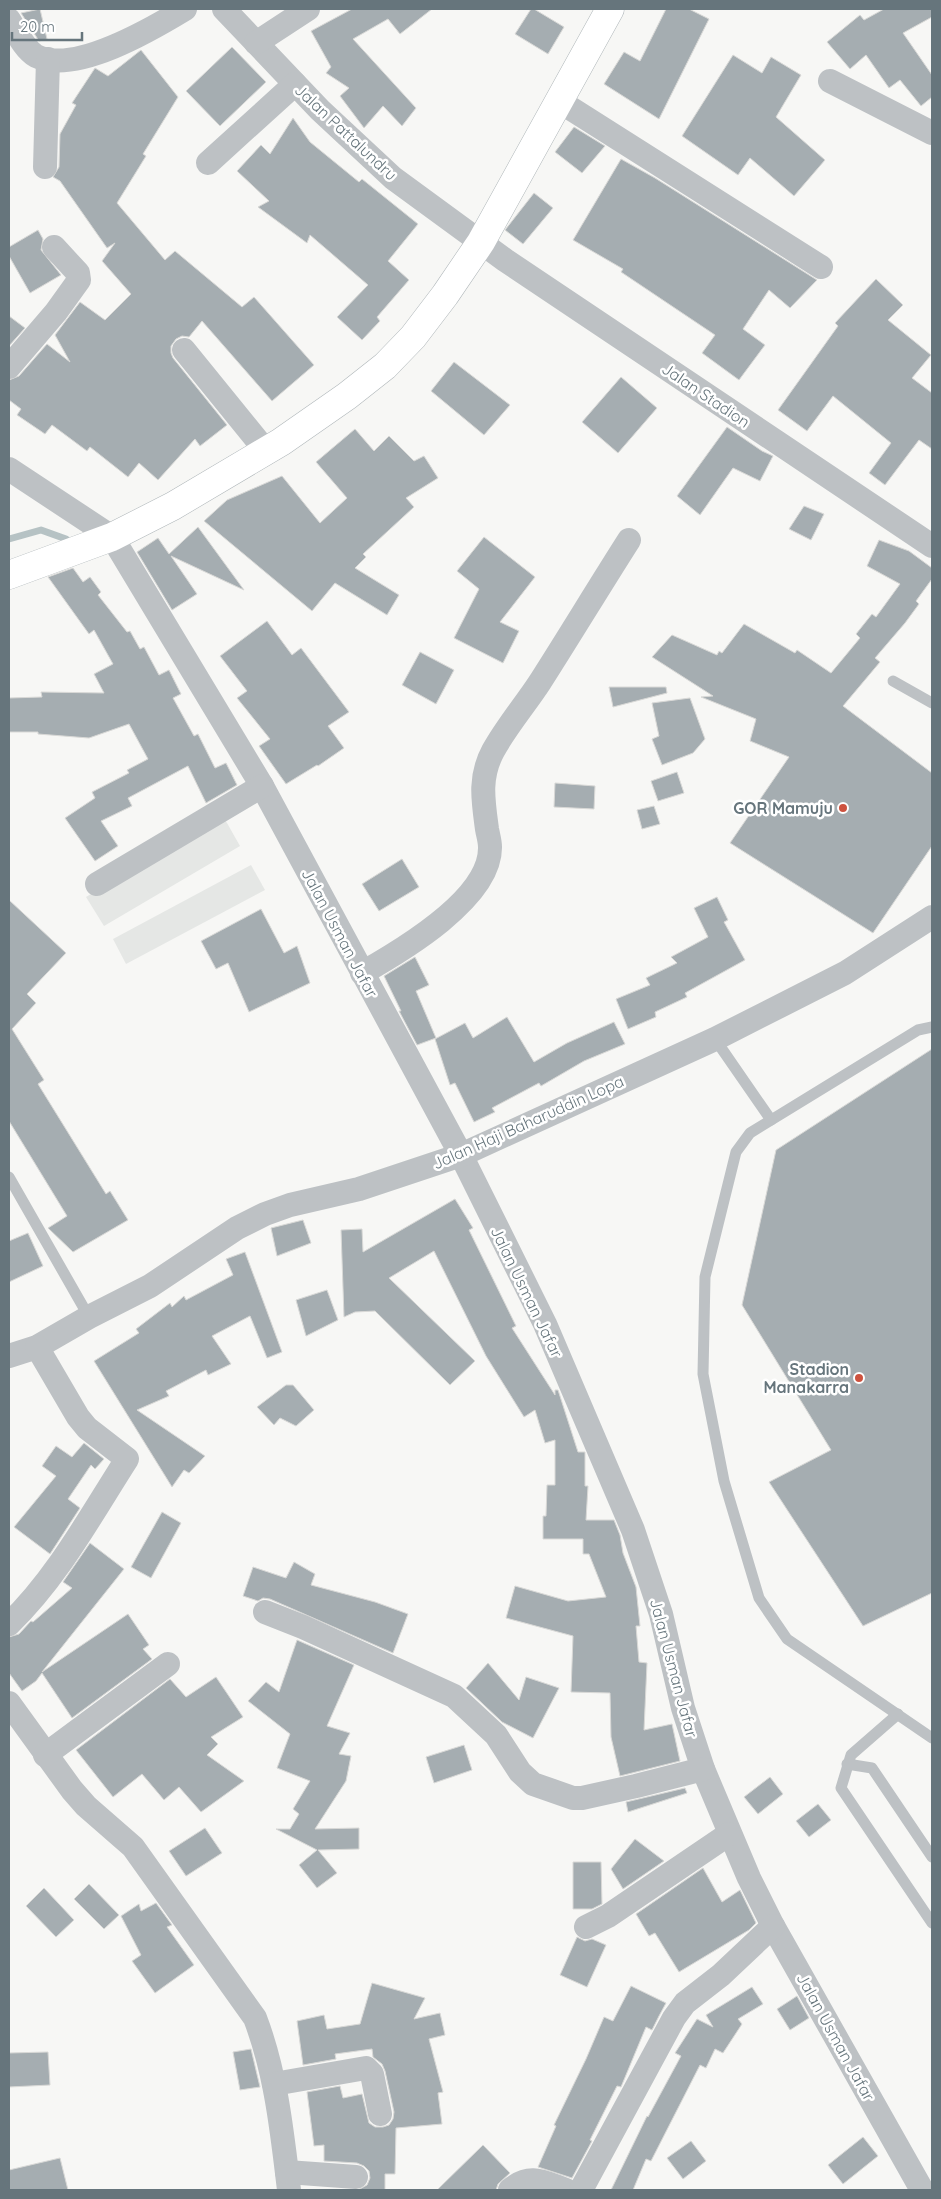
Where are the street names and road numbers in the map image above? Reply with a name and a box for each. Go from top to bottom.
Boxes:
street label: Jalan Pattalundru [291,80,401,184]
street label: Jalan Stadion [658,358,754,432]
street label: Jalan Usman Jafar [298,865,382,1001]
street label: Jalan Haji Baharuddin Lopa [429,1071,627,1173]
street label: Jalan Usman Jafar [487,1223,567,1361]
street label: Jalan Usman Jafar [646,1596,702,1740]
street label: Jalan Usman Jafar [793,1970,879,2104]

